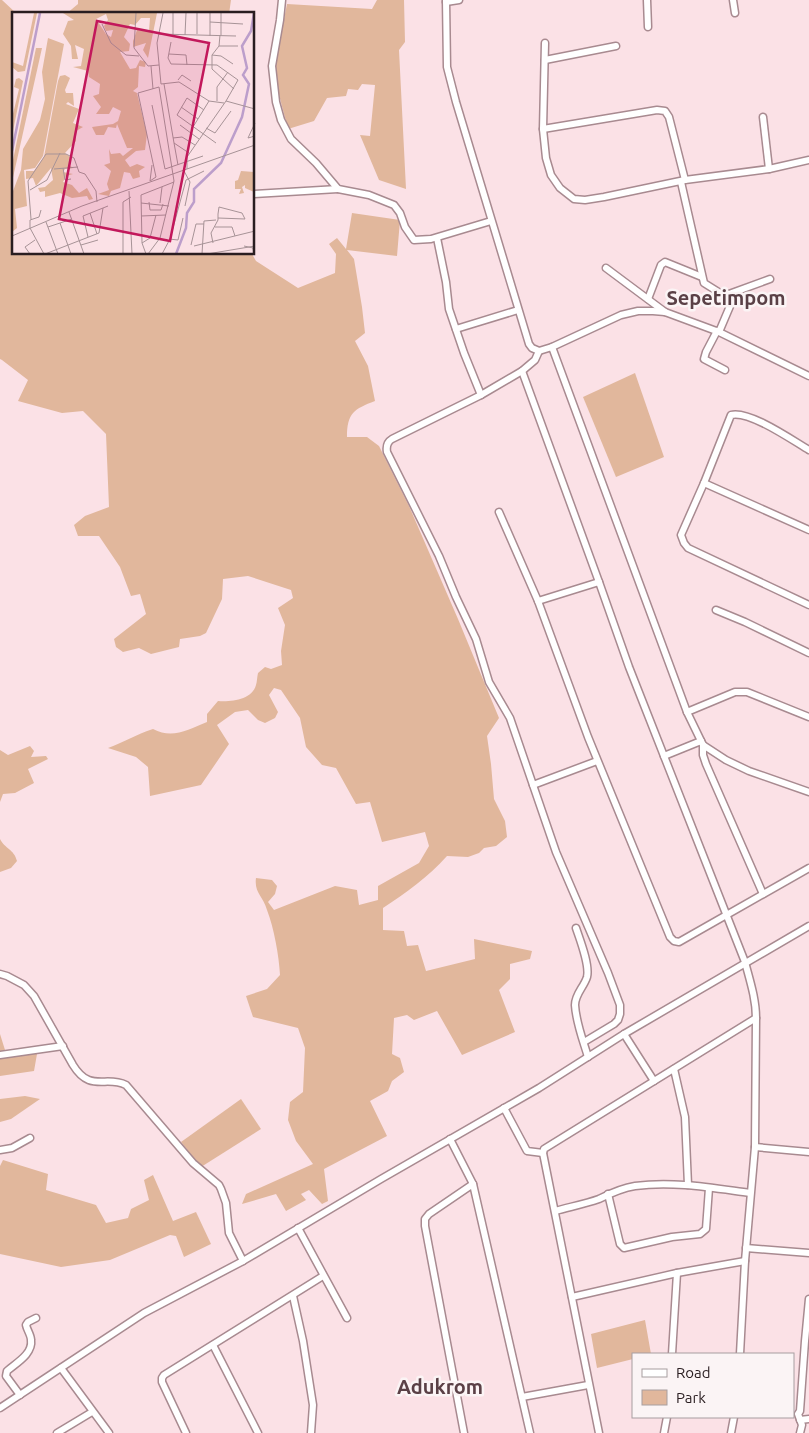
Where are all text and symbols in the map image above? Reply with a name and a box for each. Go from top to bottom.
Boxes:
inset map [12,12,255,255]
district label: Sepetimpom [666,286,786,309]
legend [632,1353,794,1418]
text: Road [676,1364,711,1381]
district label: Adukrom [397,1375,483,1398]
text: Park [676,1389,706,1406]

